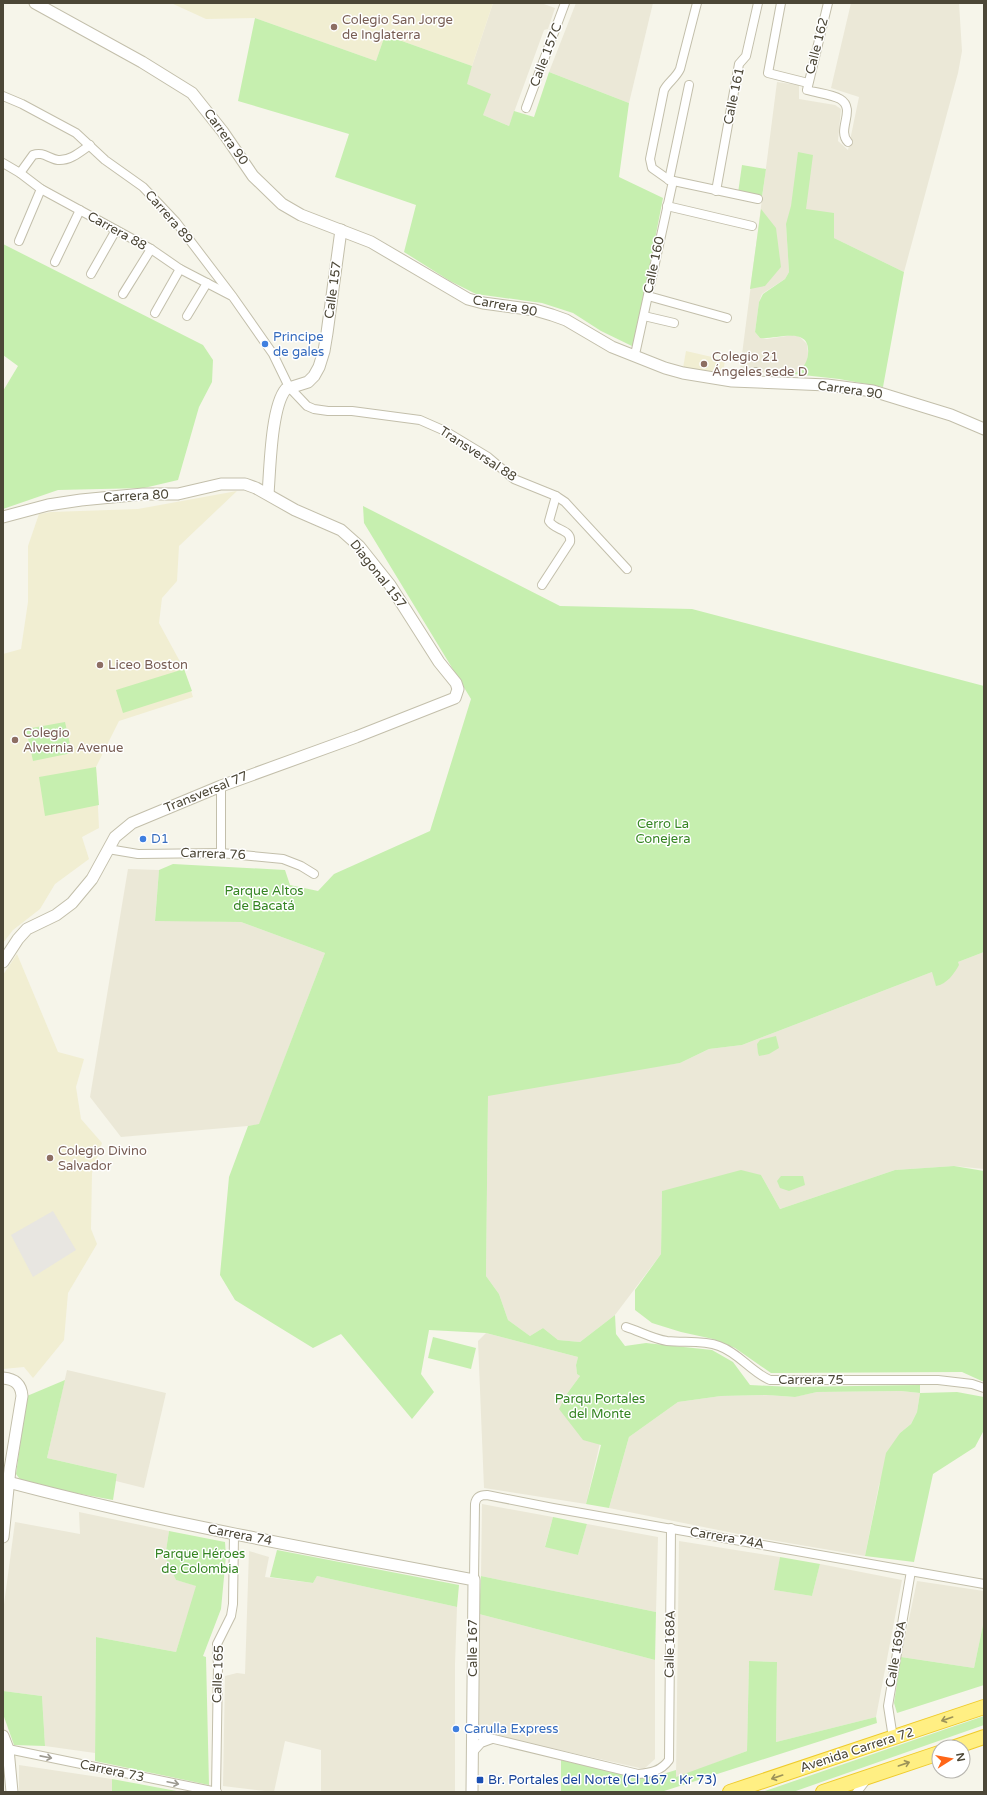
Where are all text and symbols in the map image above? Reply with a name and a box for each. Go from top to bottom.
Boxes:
place label: Colegio San Jorge de Inglaterra [342,12,453,43]
street label: Calle 162 [802,16,832,76]
street label: Calle 157C [527,21,565,89]
marker: Colegio San Jorge de Inglaterra [329,22,339,32]
street label: Calle 161 [720,66,748,126]
street label: Carrera 90 [200,106,252,168]
street label: Carrera 89 [141,187,197,247]
street label: Carrera 88 [84,208,150,254]
street label: Calle 160 [640,235,668,295]
street label: Calle 157 [321,260,345,320]
street label: Carrera 90 [471,292,539,320]
place label: Principe de gales [273,329,324,360]
marker: Principe de gales [260,339,270,349]
place label: Colegio 21 Ángeles sede D [712,349,808,380]
marker: Colegio 21 Ángeles sede D [699,359,709,369]
street label: Carrera 90 [816,378,884,402]
street label: Transversal 88 [436,423,520,485]
street label: Carrera 80 [103,486,169,506]
street label: Diagonal 157 [346,537,410,611]
place label: Liceo Boston [108,657,188,673]
marker: Liceo Boston [95,660,105,670]
place label: Colegio Alvernia Avenue [23,725,123,756]
marker: Colegio Alvernia Avenue [10,735,20,745]
street label: Transversal 77 [162,768,250,816]
park label: Cerro La Conejera [636,816,690,847]
place label: D1 [151,831,169,847]
marker: D1 [138,834,148,844]
street label: Carrera 76 [180,845,246,863]
park label: Parque Altos de Bacatá [224,883,304,914]
place label: Colegio Divino Salvador [58,1143,147,1174]
marker: Colegio Divino Salvador [45,1153,55,1163]
street label: Carrera 75 [778,1372,844,1388]
park label: Parqu Portales del Monte [555,1391,645,1422]
street label: Carrera 74 [206,1521,274,1549]
street label: Carrera 74A [689,1524,766,1552]
park label: Parque Héroes de Colombia [155,1546,245,1577]
street label: Calle 168A [661,1610,679,1678]
street label: Calle 167 [465,1619,481,1677]
street label: Calle 169A [882,1619,910,1689]
street label: Calle 165 [209,1645,227,1703]
one-way arrow [941,1716,954,1723]
place label: Carulla Express [464,1721,559,1737]
marker: Carulla Express [451,1724,461,1734]
street label: Avenida Carrera 72 [798,1724,916,1776]
north arrow [931,1739,971,1779]
text: N [953,1752,968,1763]
one-way arrow [39,1753,52,1761]
street label: Carrera 73 [78,1756,146,1786]
one-way arrow [898,1760,910,1768]
place label: Br. Portales del Norte (Cl 167 - Kr 73) [488,1772,717,1788]
one-way arrow [771,1773,783,1781]
marker: Br. Portales del Norte (Cl 167 - Kr 73) [475,1775,485,1785]
one-way arrow [166,1779,179,1787]

